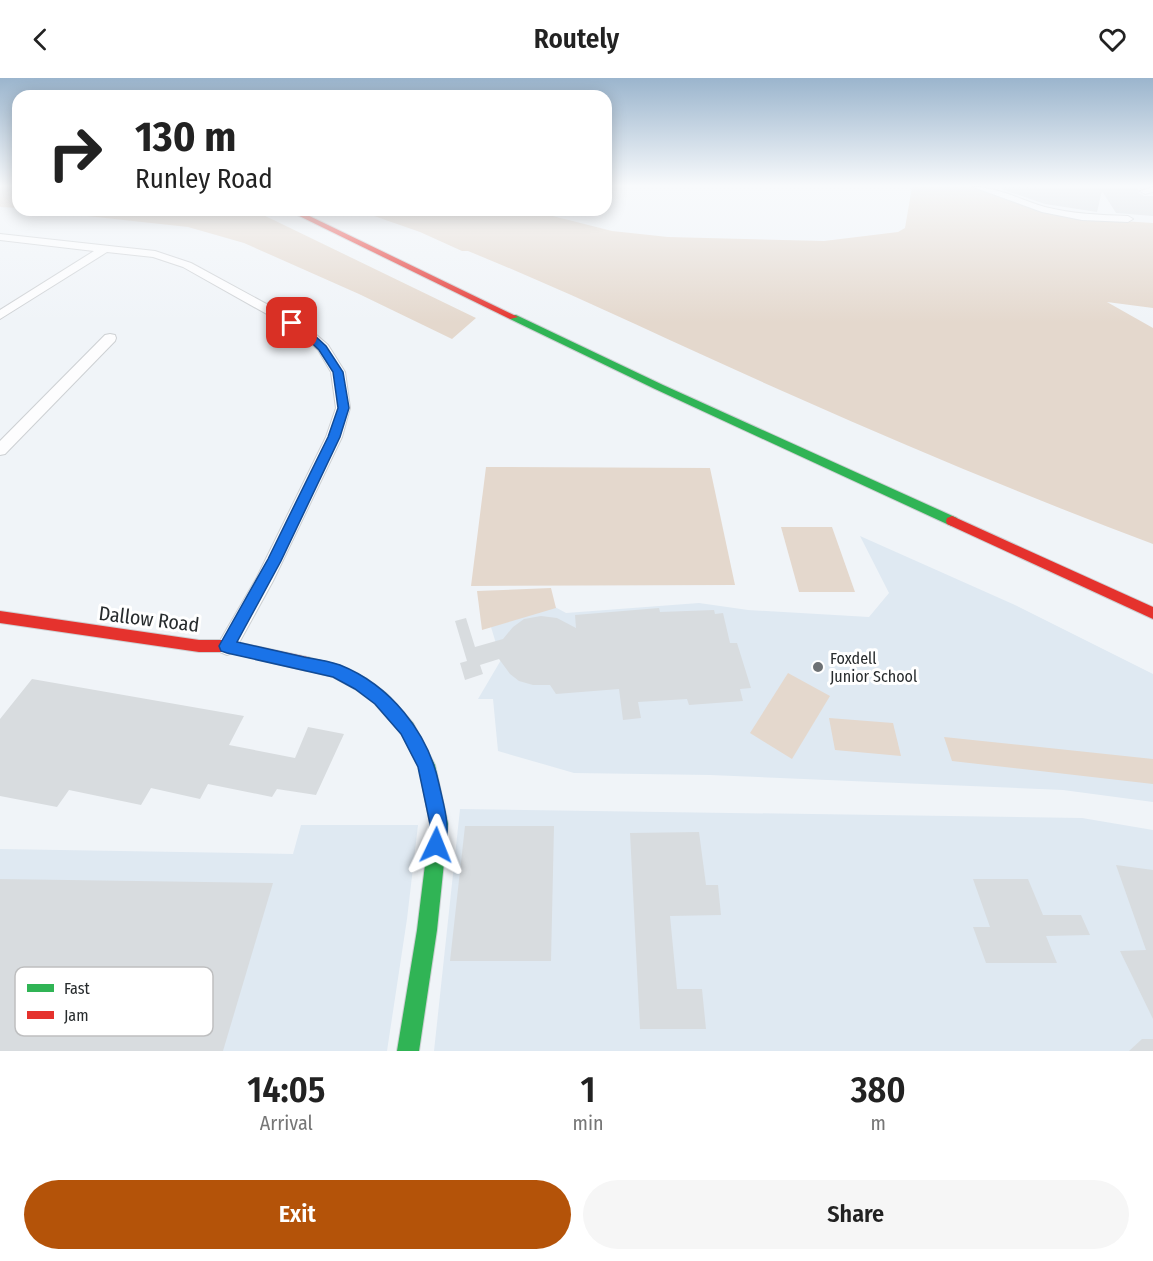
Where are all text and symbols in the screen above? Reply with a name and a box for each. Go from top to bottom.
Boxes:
icon: back [24,23,57,56]
text: Routely [534,23,619,55]
icon: heart [1096,23,1129,56]
text: 130 m [135,112,236,162]
icon: right [36,114,114,192]
text: Runley Road [135,163,273,195]
pin [266,297,317,348]
icon: arrive [275,306,308,339]
street label: Dallow Road [97,601,201,637]
place label: Foxdell Junior School [830,649,917,686]
marker: Foxdell Junior School [811,660,825,674]
position arrow [404,813,468,877]
legend [15,967,213,1036]
text: Fast [64,979,91,998]
text: Jam [64,1006,89,1025]
text: 14:05 [247,1068,325,1112]
text: 1 [581,1068,596,1112]
text: 380 [851,1068,906,1112]
text: Arrival [260,1111,313,1135]
text: min [573,1111,604,1135]
text: m [871,1111,886,1135]
button: Exit [24,1180,571,1249]
button: Share [583,1180,1129,1249]

